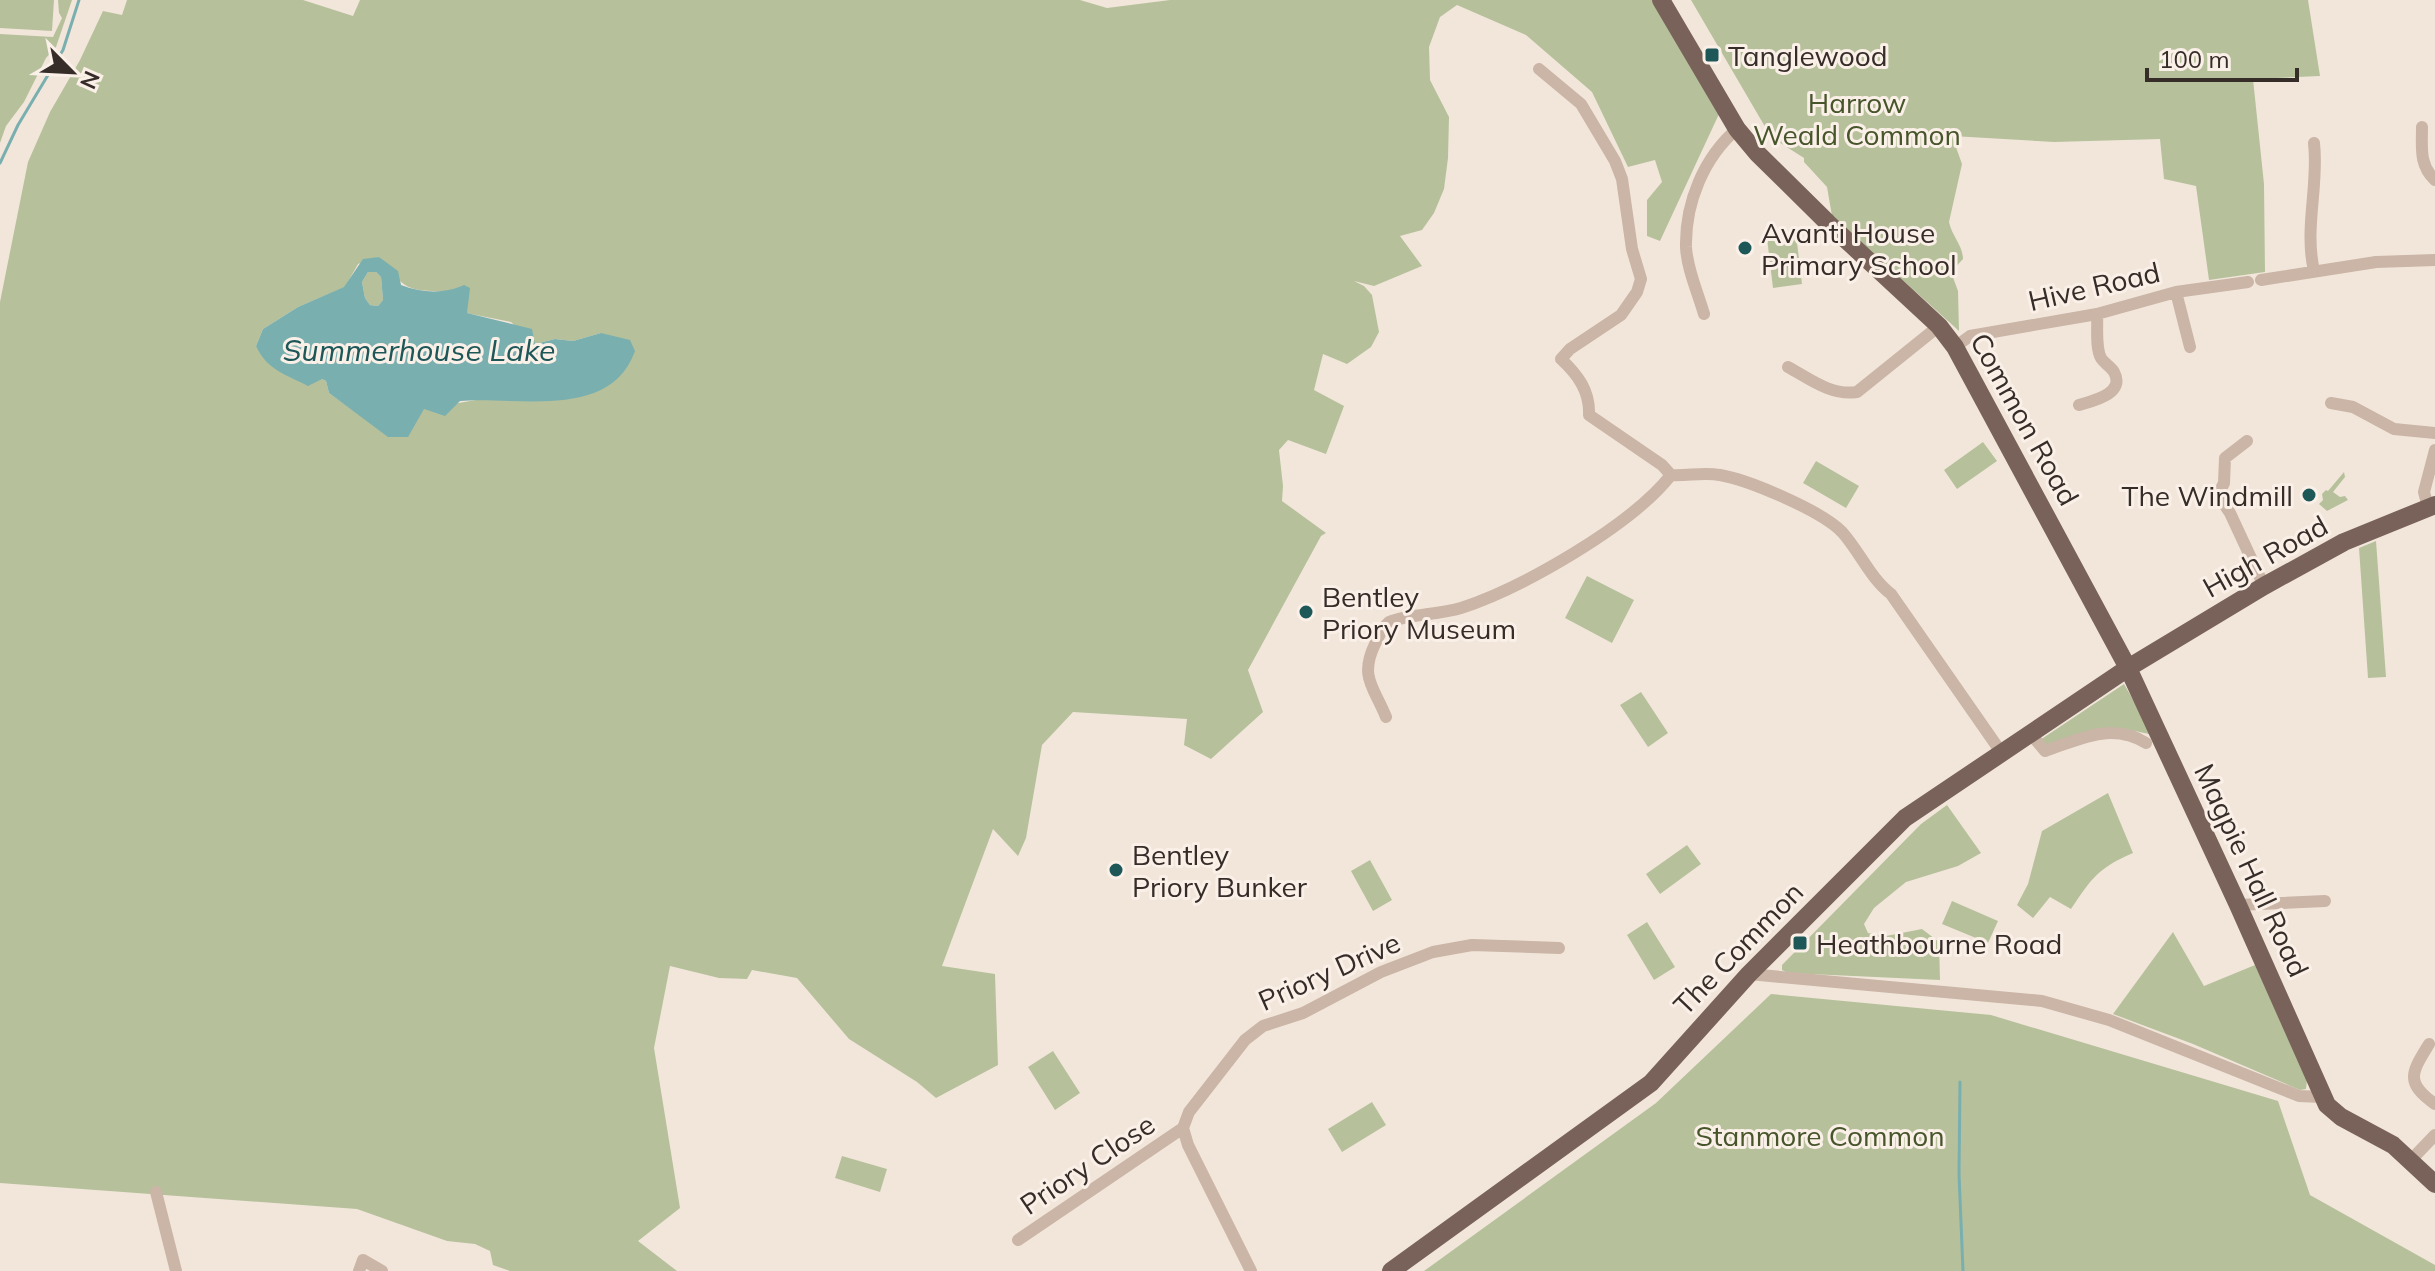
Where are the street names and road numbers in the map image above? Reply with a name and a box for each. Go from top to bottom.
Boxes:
street label: Hive Road [2025,254,2163,318]
street label: Common Road [1963,327,2087,511]
street label: High Road [2196,507,2334,605]
street label: Magpie Hall Road [2187,758,2317,982]
street label: The Common [1666,874,1810,1022]
street label: Priory Drive [1253,924,1405,1018]
street label: Priory Close [1013,1106,1161,1222]

